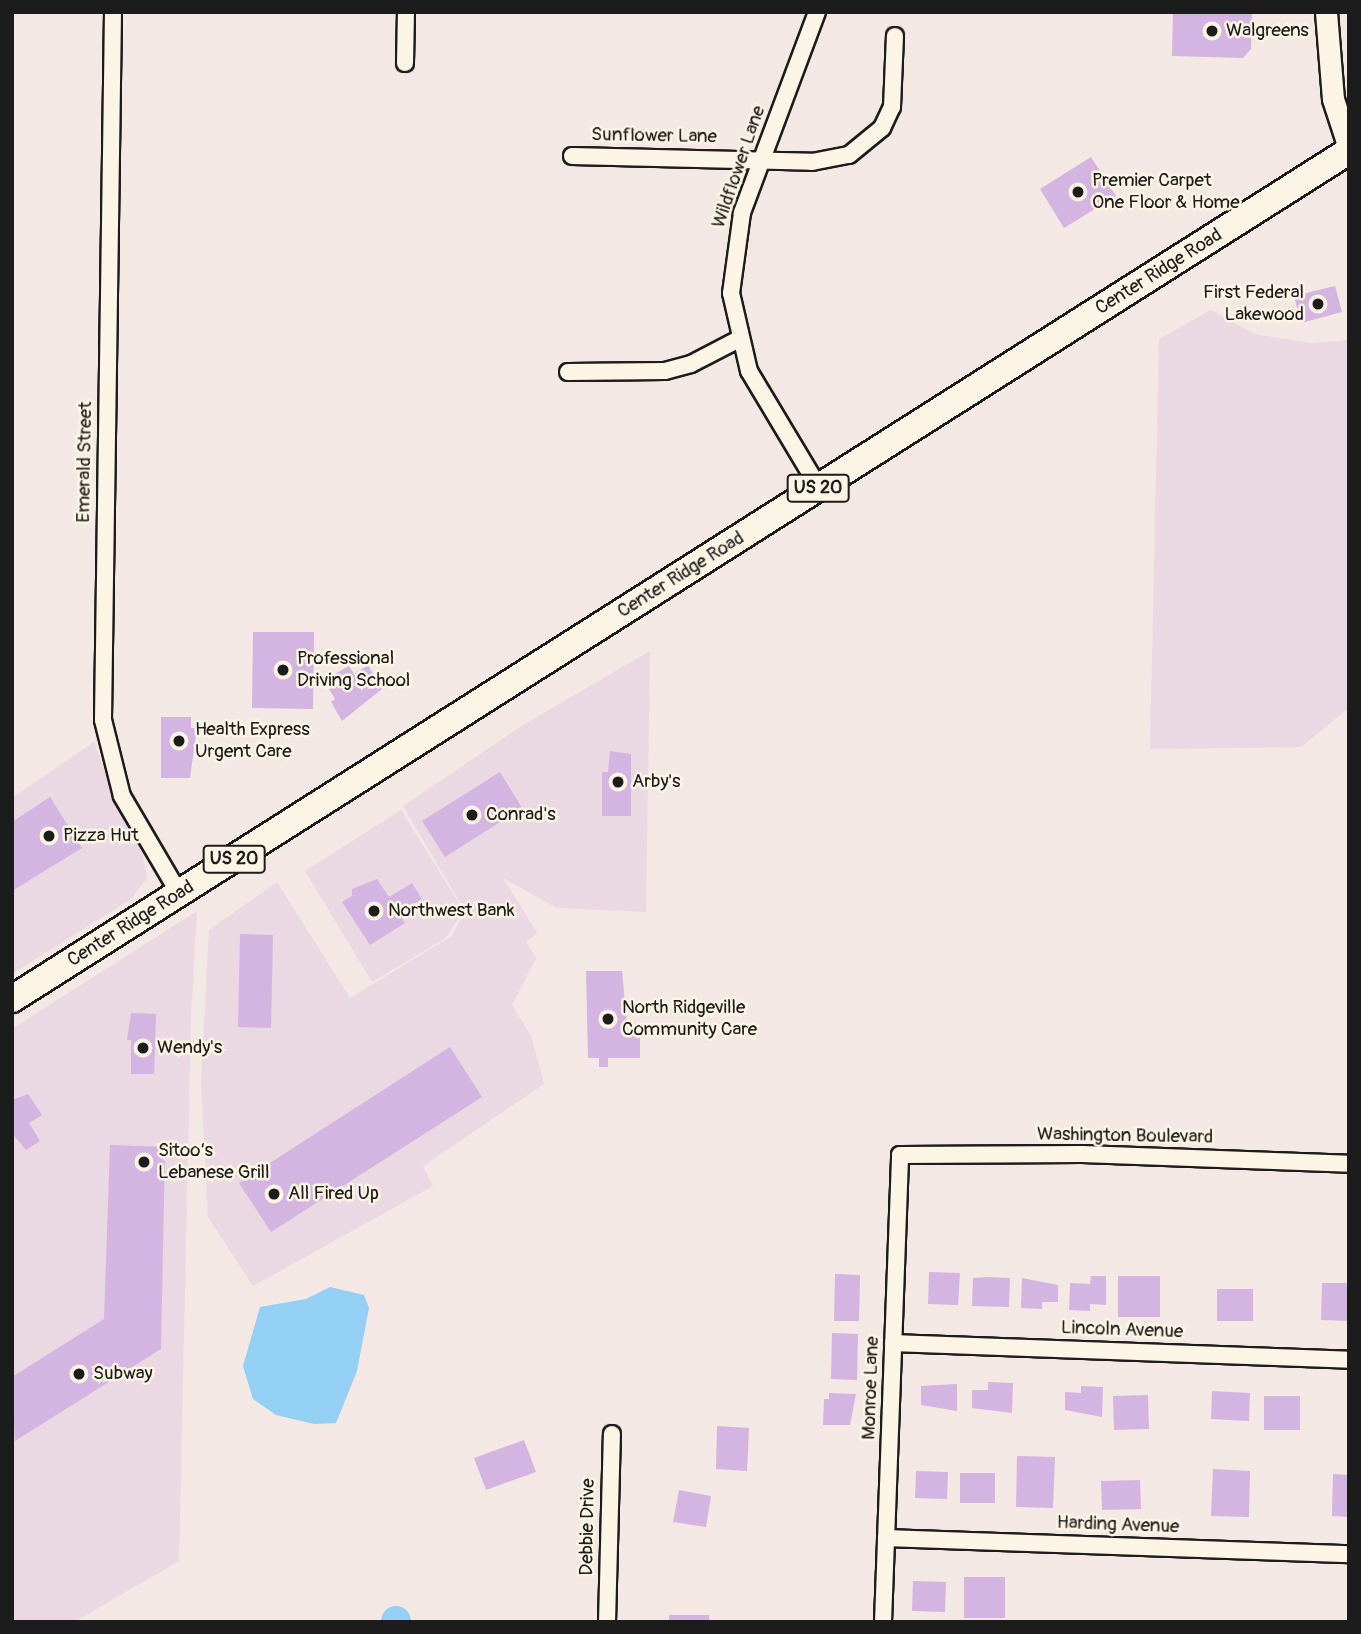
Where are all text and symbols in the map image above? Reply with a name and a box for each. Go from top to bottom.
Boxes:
place label: Walgreens [1226,20,1309,42]
marker: Walgreens [1204,23,1220,39]
street label: Wildflower Lane [707,103,771,231]
street label: Sunflower Lane [591,124,717,148]
place label: Premier Carpet One Floor & Home [1092,170,1239,214]
marker: Premier Carpet One Floor & Home [1070,184,1086,200]
street label: Center Ridge Road [1091,224,1227,320]
place label: First Federal Lakewood [1203,282,1304,326]
marker: First Federal Lakewood [1310,296,1326,312]
street label: Emerald Street [73,401,97,523]
road number: US 20 [786,474,850,502]
street label: Center Ridge Road [613,527,749,623]
place label: Professional Driving School [297,648,410,692]
marker: Professional Driving School [275,662,291,678]
place label: Health Express Urgent Care [195,719,310,763]
marker: Health Express Urgent Care [169,731,189,751]
place label: Arby's [632,771,680,793]
marker: Arby's [610,774,626,790]
place label: Conrad's [486,804,556,826]
marker: Conrad's [464,807,480,823]
place label: Pizza Hut [63,825,139,847]
marker: Pizza Hut [41,828,57,844]
road number: US 20 [202,844,266,874]
street label: Center Ridge Road [63,876,199,972]
place label: Northwest Bank [388,900,515,922]
marker: Northwest Bank [366,903,382,919]
place label: North Ridgeville Community Care [622,997,757,1041]
marker: North Ridgeville Community Care [600,1011,616,1027]
place label: Wendy's [157,1037,222,1059]
marker: Wendy's [135,1040,151,1056]
street label: Washington Boulevard [1037,1123,1213,1149]
place label: Sitoo’s Lebanese Grill [158,1140,270,1184]
marker: Sitoo’s Lebanese Grill [136,1154,152,1170]
place label: All Fired Up [288,1183,379,1205]
marker: All Fired Up [266,1186,282,1202]
street label: Lincoln Avenue [1060,1316,1184,1344]
street label: Monroe Lane [858,1336,884,1440]
place label: Subway [93,1363,153,1385]
marker: Subway [71,1366,87,1382]
street label: Debbie Drive [576,1478,600,1576]
street label: Harding Avenue [1056,1511,1180,1539]

